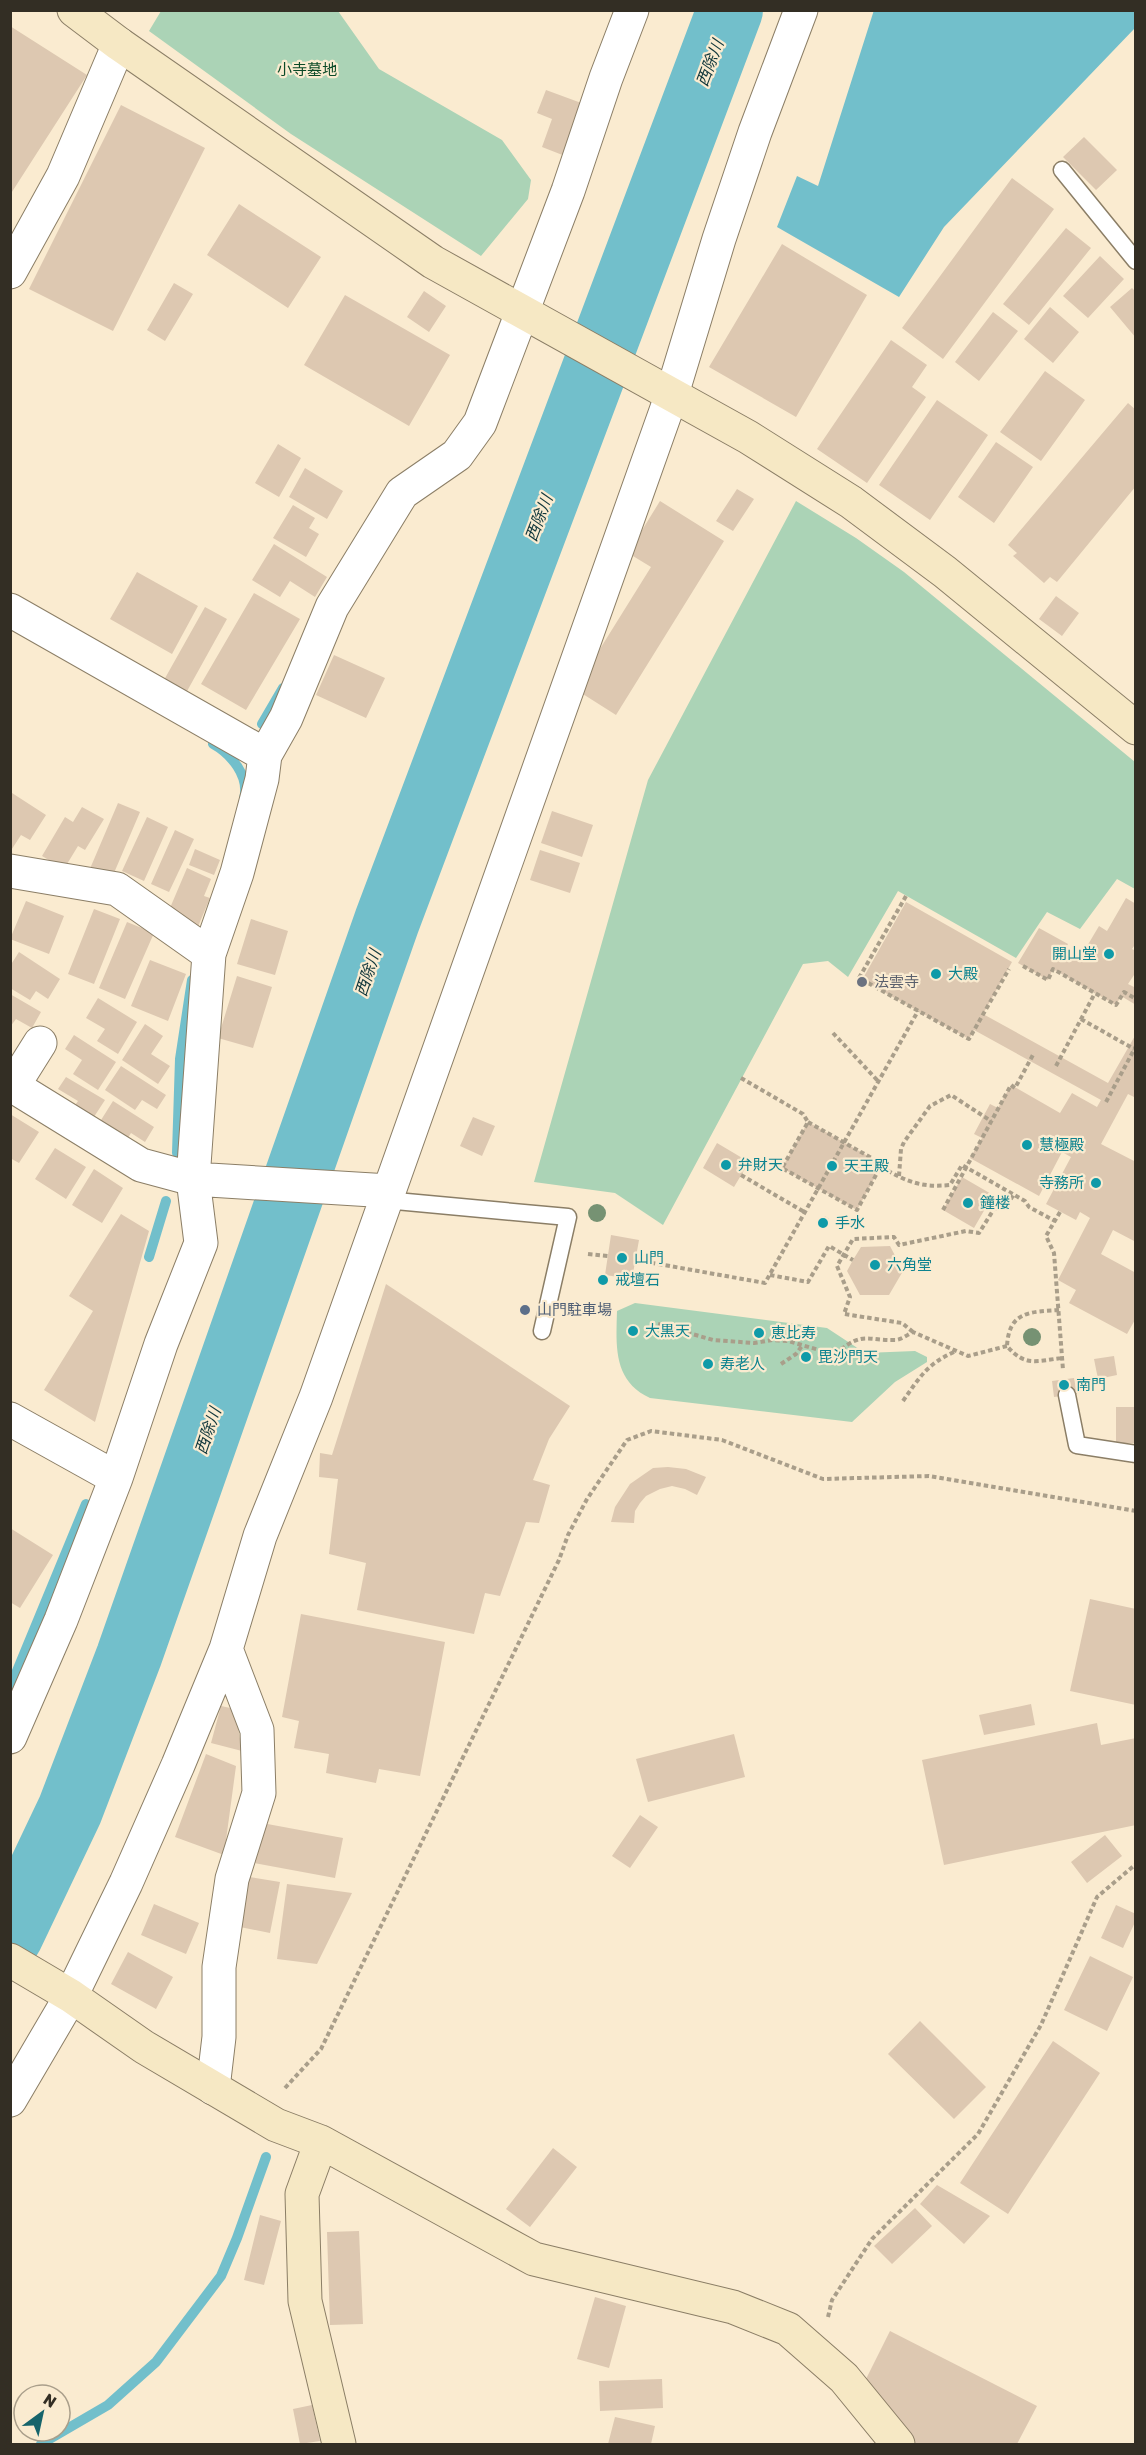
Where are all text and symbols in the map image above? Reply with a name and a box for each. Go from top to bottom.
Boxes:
water label: 西除川 [693,35,728,89]
park label: 小寺墓地 [277,61,337,79]
water label: 西除川 [522,490,557,544]
water label: 西除川 [351,945,385,999]
place label: 開山堂 [1052,945,1097,963]
marker: 開山堂 [1102,947,1116,961]
place label: 大殿 [948,965,978,983]
marker: 大殿 [929,967,943,981]
place label: 法雲寺 [874,973,919,991]
marker: 法雲寺 [855,975,869,989]
place label: 慧極殿 [1039,1136,1084,1154]
marker: 慧極殿 [1020,1138,1034,1152]
place label: 弁財天 [738,1156,783,1174]
place label: 天王殿 [844,1157,889,1175]
marker: 弁財天 [719,1158,733,1172]
marker: 天王殿 [825,1159,839,1173]
place label: 寺務所 [1039,1174,1084,1192]
marker: 寺務所 [1089,1176,1103,1190]
place label: 鐘楼 [980,1194,1010,1212]
marker: 鐘楼 [961,1196,975,1210]
place label: 手水 [835,1214,865,1232]
marker: 手水 [816,1216,830,1230]
place label: 山門 [634,1249,664,1267]
marker: 山門 [615,1251,629,1265]
place label: 六角堂 [887,1256,932,1274]
marker: 六角堂 [868,1258,882,1272]
place label: 戒壇石 [615,1271,660,1289]
marker: 戒壇石 [596,1273,610,1287]
place label: 山門駐車場 [537,1301,612,1319]
marker: 山門駐車場 [518,1303,532,1317]
place label: 大黒天 [645,1322,690,1340]
marker: 大黒天 [626,1324,640,1338]
place label: 恵比寿 [771,1324,816,1342]
marker: 恵比寿 [752,1326,766,1340]
place label: 毘沙門天 [818,1348,878,1366]
marker: 毘沙門天 [799,1350,813,1364]
place label: 寿老人 [720,1355,765,1373]
marker: 寿老人 [701,1357,715,1371]
place label: 南門 [1076,1376,1106,1394]
marker: 南門 [1057,1378,1071,1392]
water label: 西除川 [191,1403,225,1457]
north arrow [12,2383,72,2443]
text: N [40,2390,60,2412]

